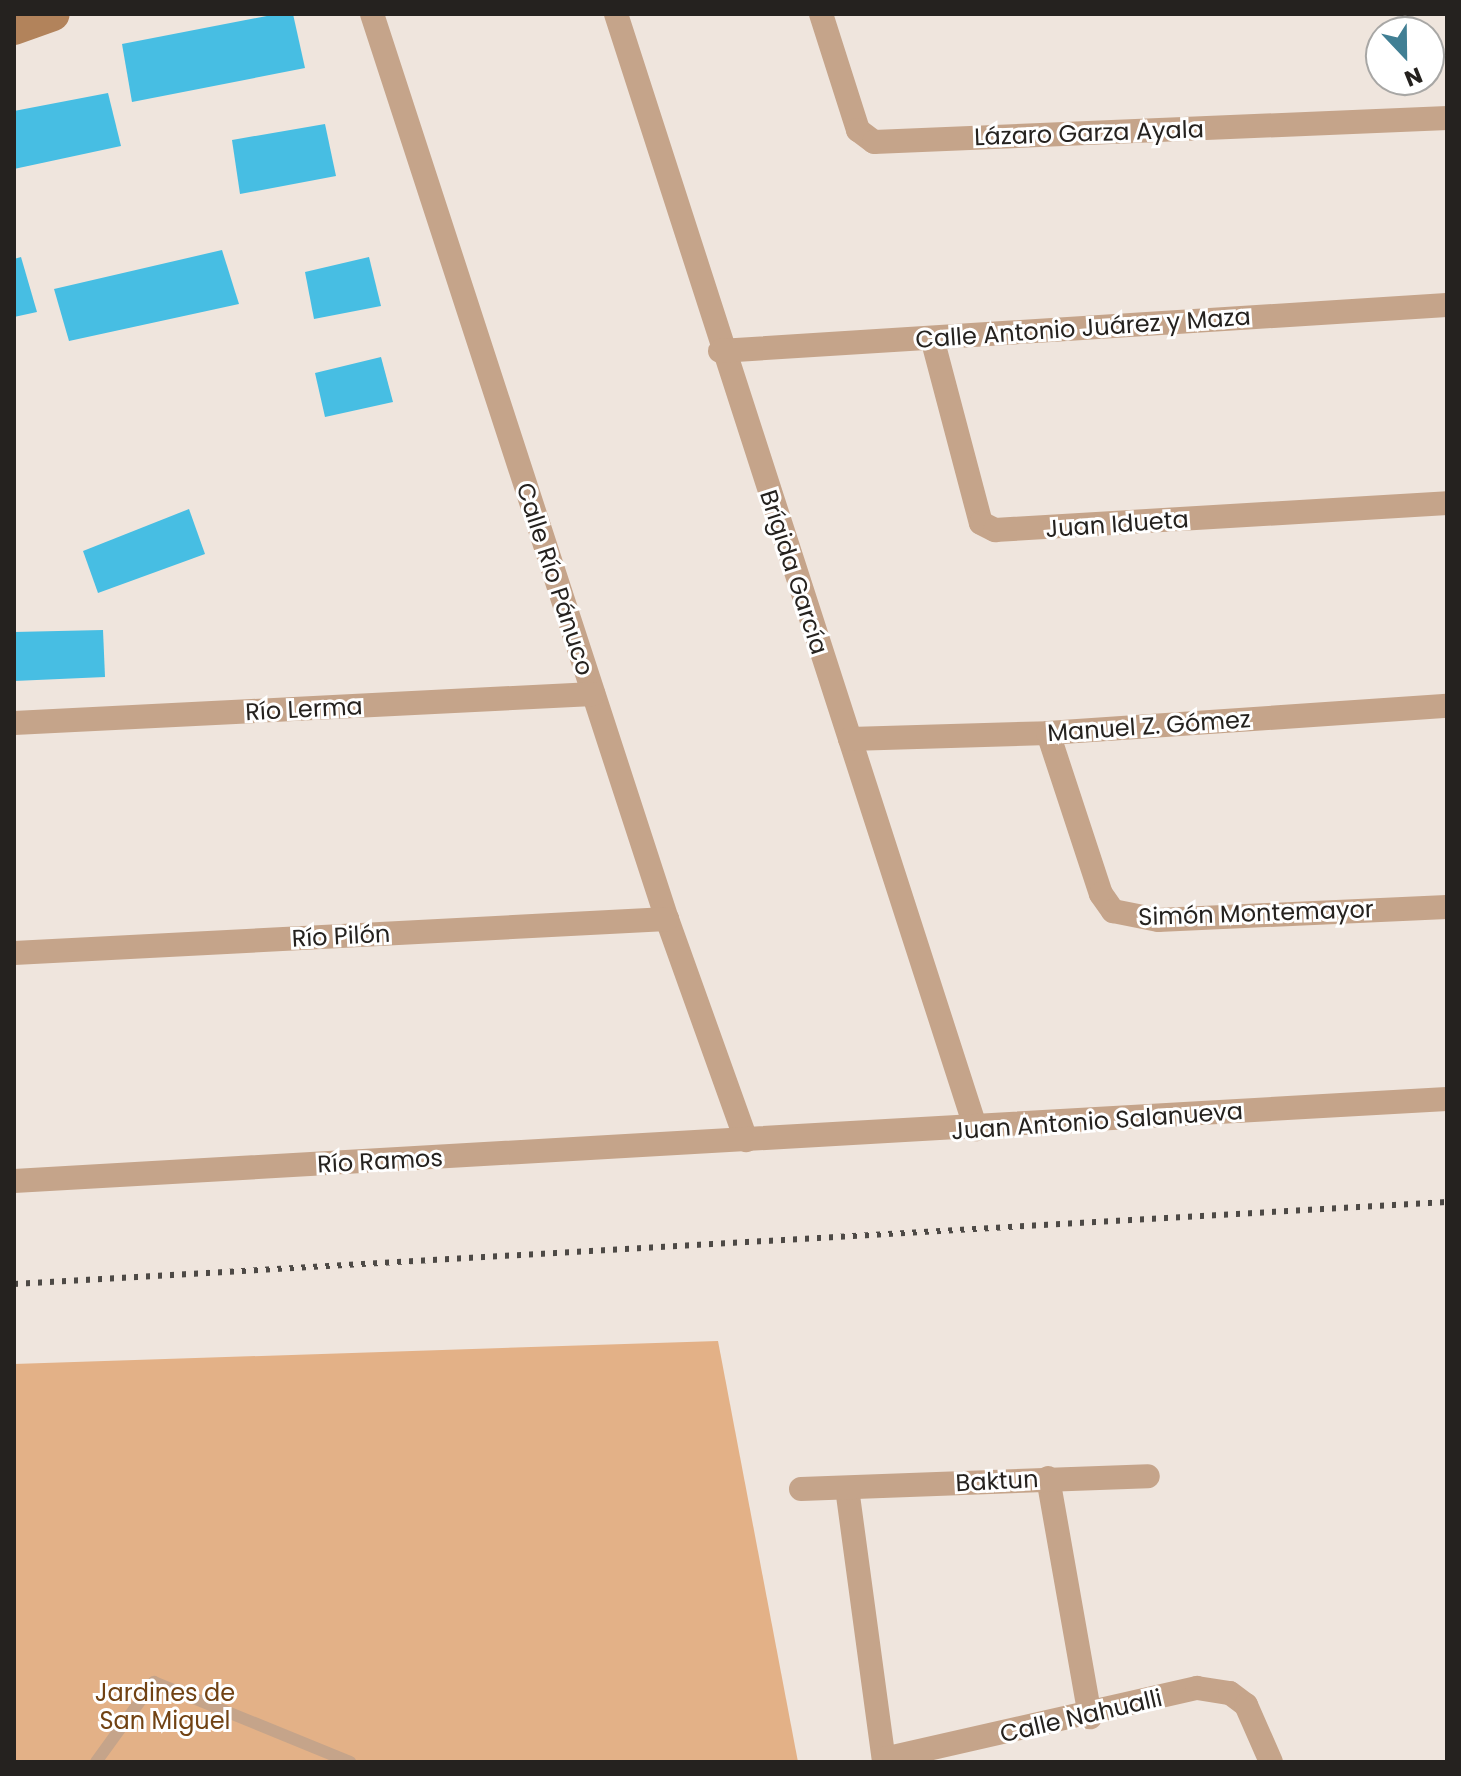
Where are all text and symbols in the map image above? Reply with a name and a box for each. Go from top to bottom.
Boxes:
north arrow [1365,16,1445,96]
text: N [1400,59,1427,94]
street label: Lázaro Garza Ayala [974,115,1204,151]
street label: Calle Antonio Juárez y Maza [914,302,1252,354]
street label: Calle Río Pánuco [510,479,600,679]
street label: Brígida García [754,486,834,658]
street label: Juan Idueta [1044,505,1190,543]
street label: Río Lerma [245,692,363,726]
street label: Manuel Z. Gómez [1046,705,1252,747]
street label: Simón Montemayor [1138,894,1374,932]
street label: Río Pilón [291,919,391,953]
street label: Juan Antonio Salanueva [950,1096,1244,1146]
street label: Río Ramos [316,1143,444,1179]
street label: Baktun [955,1464,1039,1498]
park label: Jardines de San Miguel [95,1679,235,1735]
street label: Calle Nahualli [997,1683,1165,1749]

